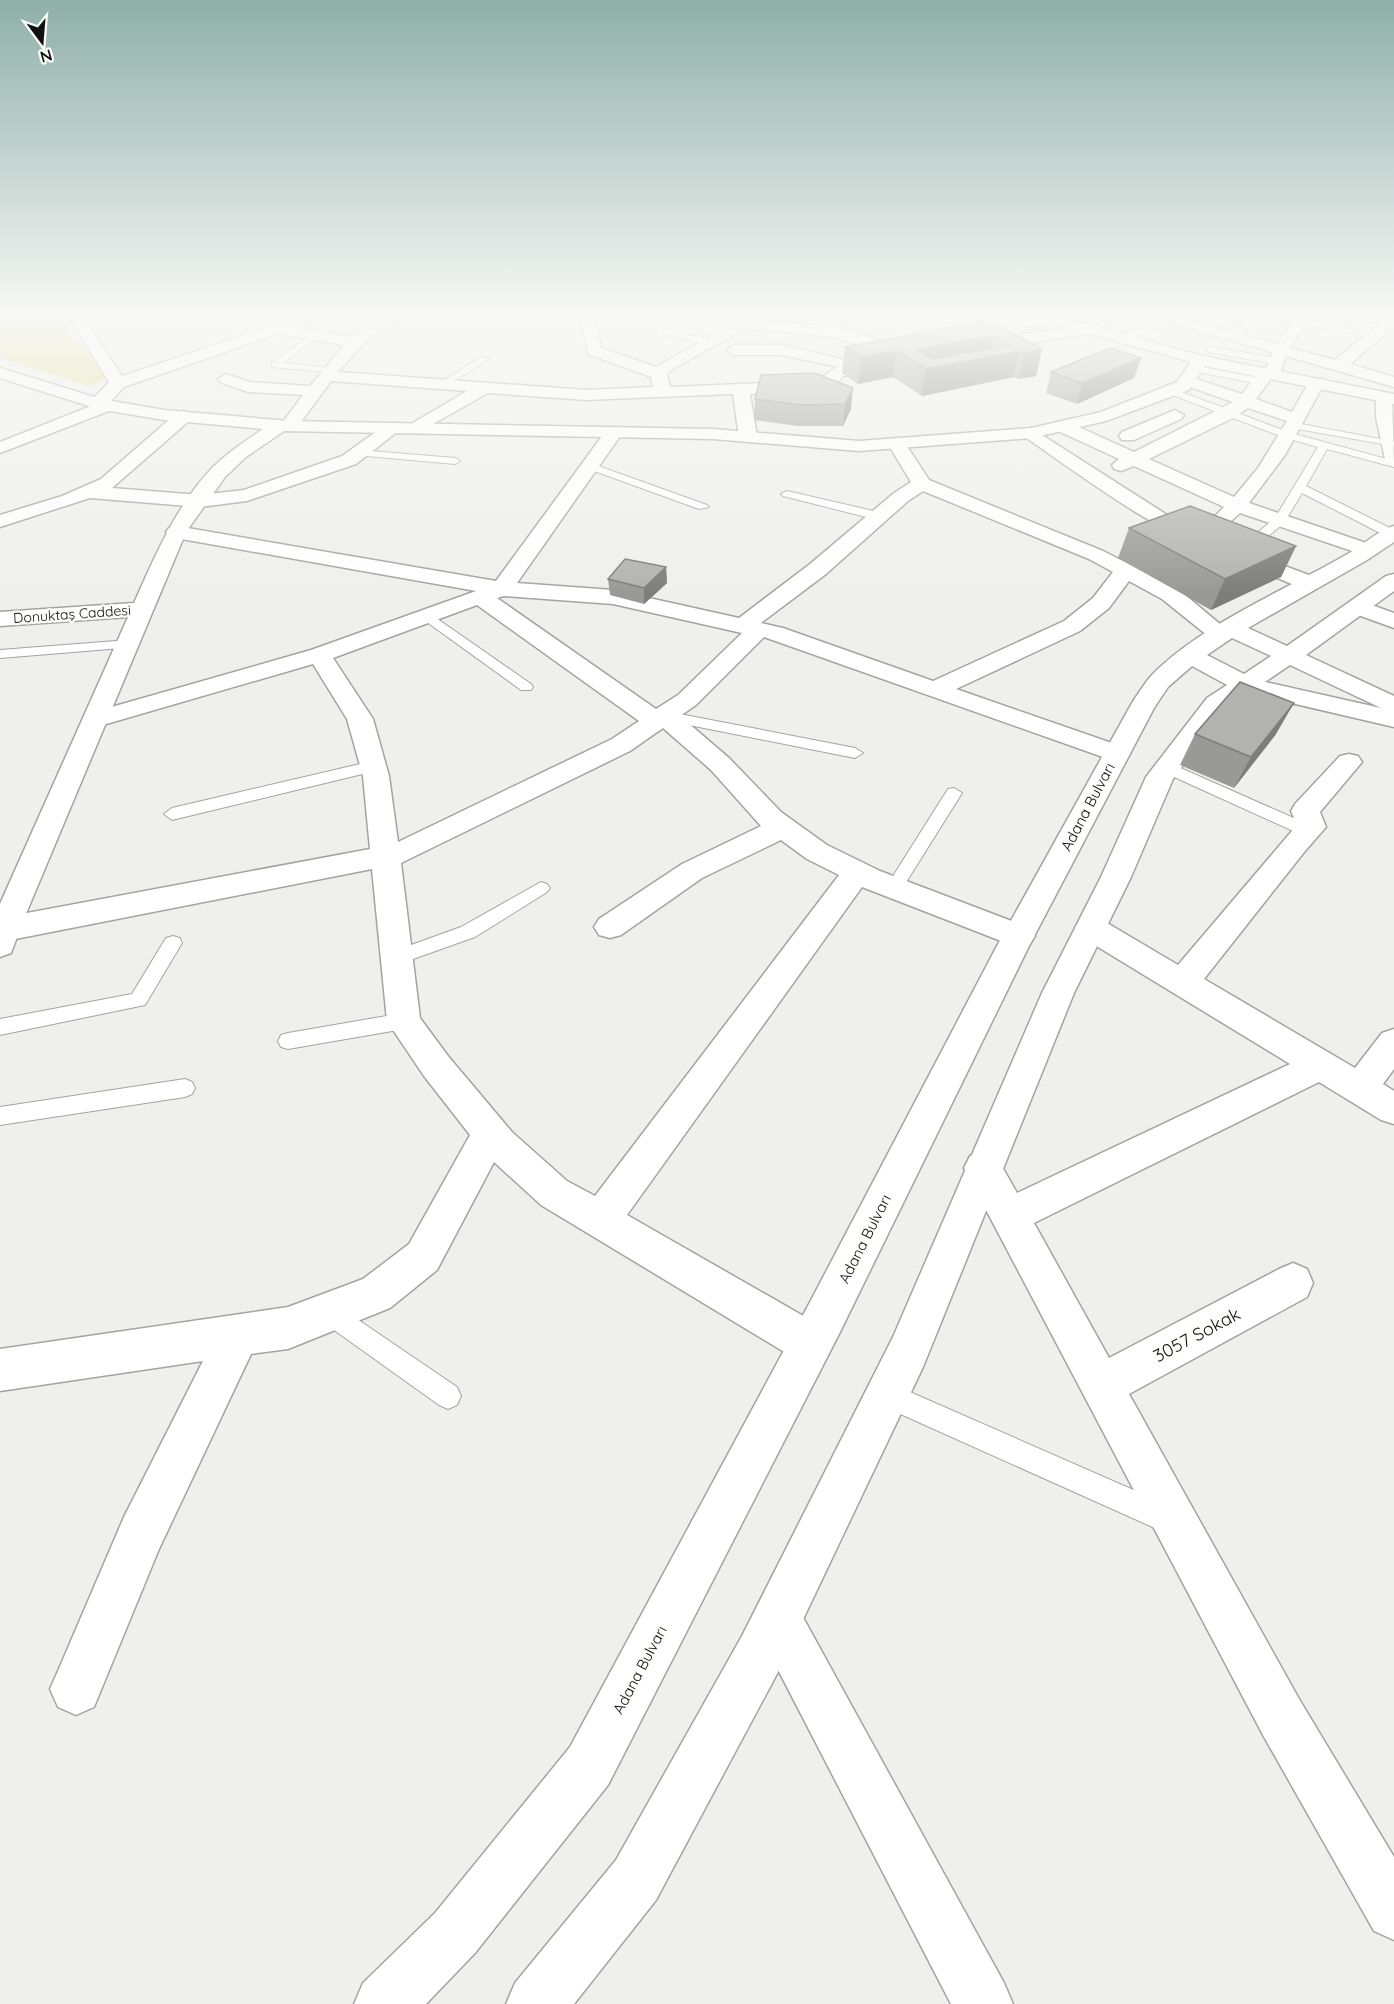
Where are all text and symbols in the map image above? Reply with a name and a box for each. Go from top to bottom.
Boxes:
north arrow [12,12,72,72]
text: N [38,45,55,68]
street label: Donuktaş Caddesi [13,601,131,627]
street label: Adana Bulvarı [1056,759,1119,854]
street label: Adana Bulvarı [834,1191,895,1286]
street label: 3057 Sokak [1149,1302,1244,1367]
street label: Adana Bulvarı [608,1622,671,1717]

